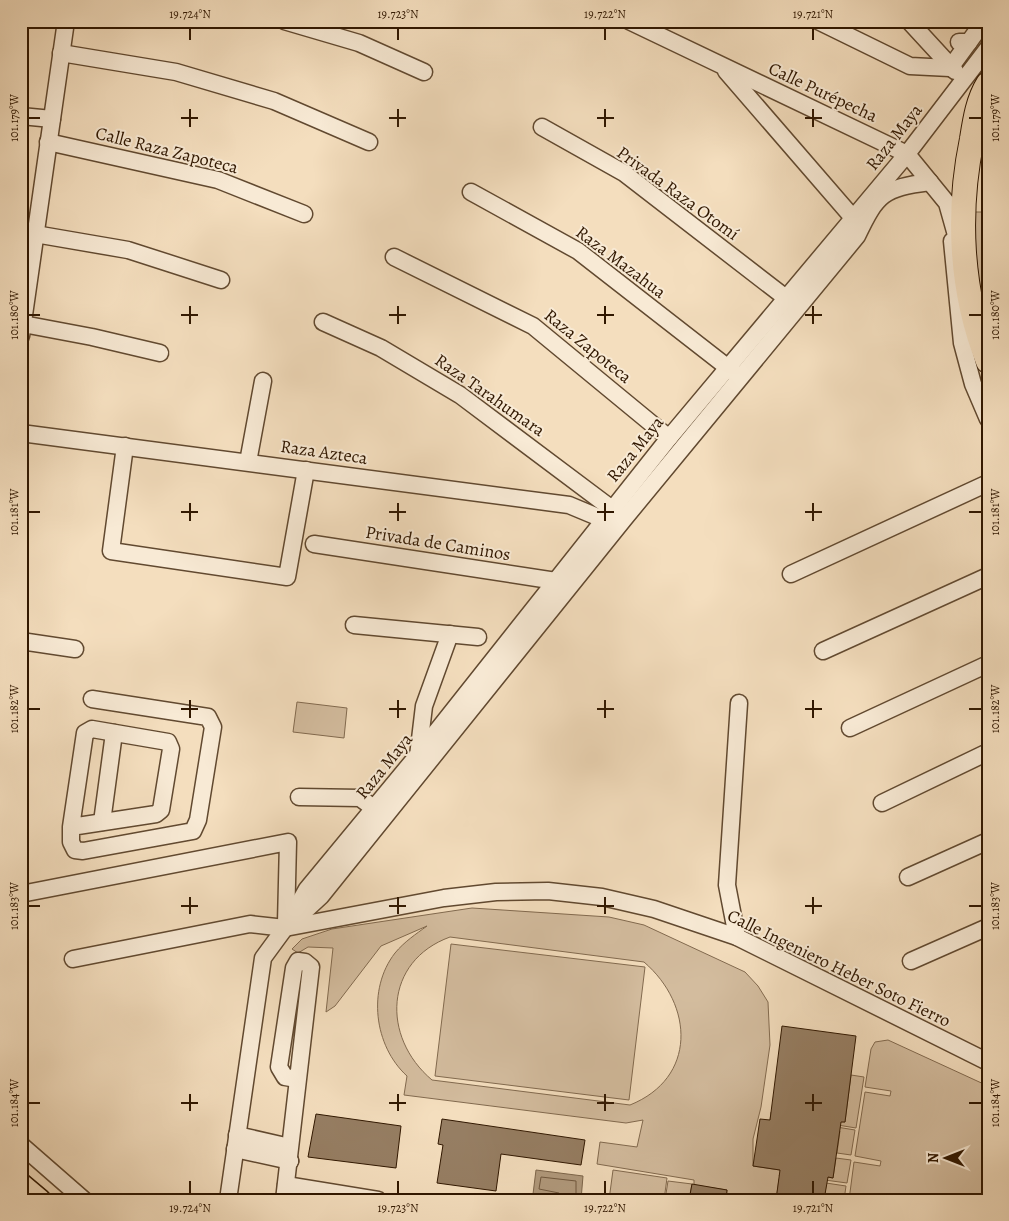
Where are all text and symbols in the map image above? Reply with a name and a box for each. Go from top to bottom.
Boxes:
text: 19.724°N [169,6,211,22]
text: 19.723°N [377,6,419,22]
text: 19.722°N [584,6,626,22]
text: 19.721°N [793,6,834,22]
street label: Calle Purépecha [765,56,882,128]
text: 101.179°W [6,93,22,142]
text: 101.179°W [987,93,1003,142]
street label: Raza Maya [860,98,928,175]
street label: Calle Raza Zapoteca [93,121,241,179]
street label: Privada Raza Otomí [612,140,744,246]
street label: Raza Mazahua [571,220,671,304]
text: 101.180°W [6,289,22,340]
text: 101.180°W [987,289,1003,340]
street label: Raza Zapoteca [539,303,637,389]
street label: Raza Tarahumara [430,348,550,442]
street label: Raza Maya [601,410,669,487]
street label: Raza Azteca [279,434,370,470]
text: 101.181°W [6,488,22,536]
text: 101.181°W [987,488,1003,536]
street label: Privada de Caminos [364,520,512,566]
text: 101.182°W [6,684,22,733]
text: 101.182°W [987,684,1003,733]
street label: Raza Maya [350,727,418,804]
text: 101.183°W [6,881,22,930]
text: 101.183°W [987,881,1003,930]
street label: Calle Ingeniero Heber Soto Fierro [723,903,955,1033]
text: 101.184°W [6,1078,22,1127]
text: 101.184°W [987,1078,1003,1127]
north arrow [922,1134,972,1184]
text: N [924,1153,943,1163]
text: 19.724°N [169,1200,211,1216]
text: 19.723°N [377,1200,419,1216]
text: 19.722°N [584,1200,626,1216]
text: 19.721°N [793,1200,834,1216]

